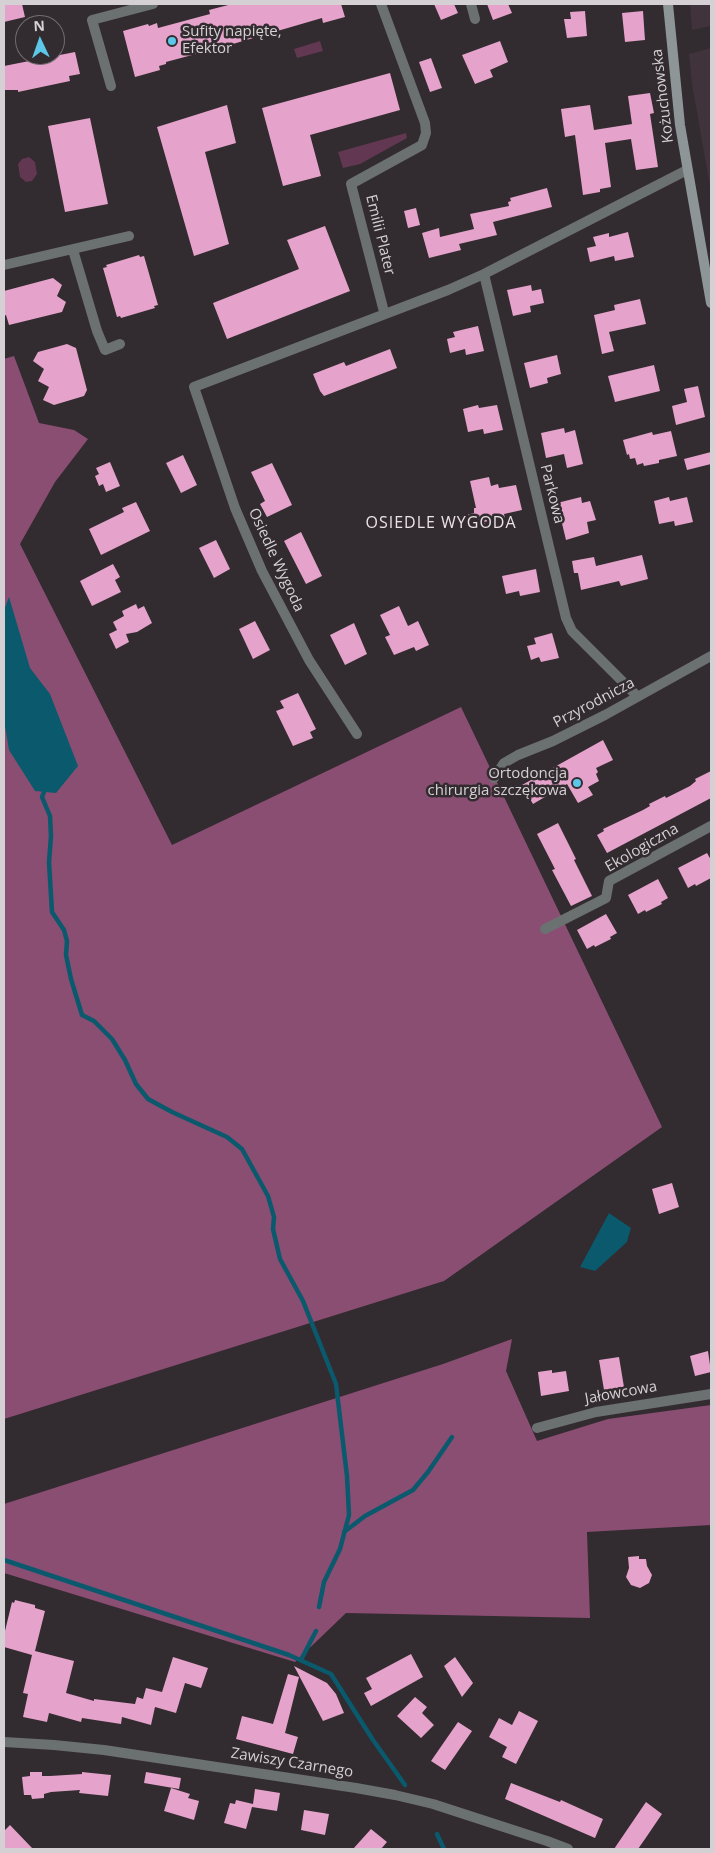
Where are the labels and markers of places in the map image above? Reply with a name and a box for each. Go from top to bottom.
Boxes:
place label: Sufity napięte, Efektor [182,23,282,58]
marker: Sufity napięte, Efektor [166,35,178,47]
place label: Ortodoncja chirurgia szczękowa [428,765,567,800]
marker: Ortodoncja chirurgia szczękowa [571,777,583,789]

